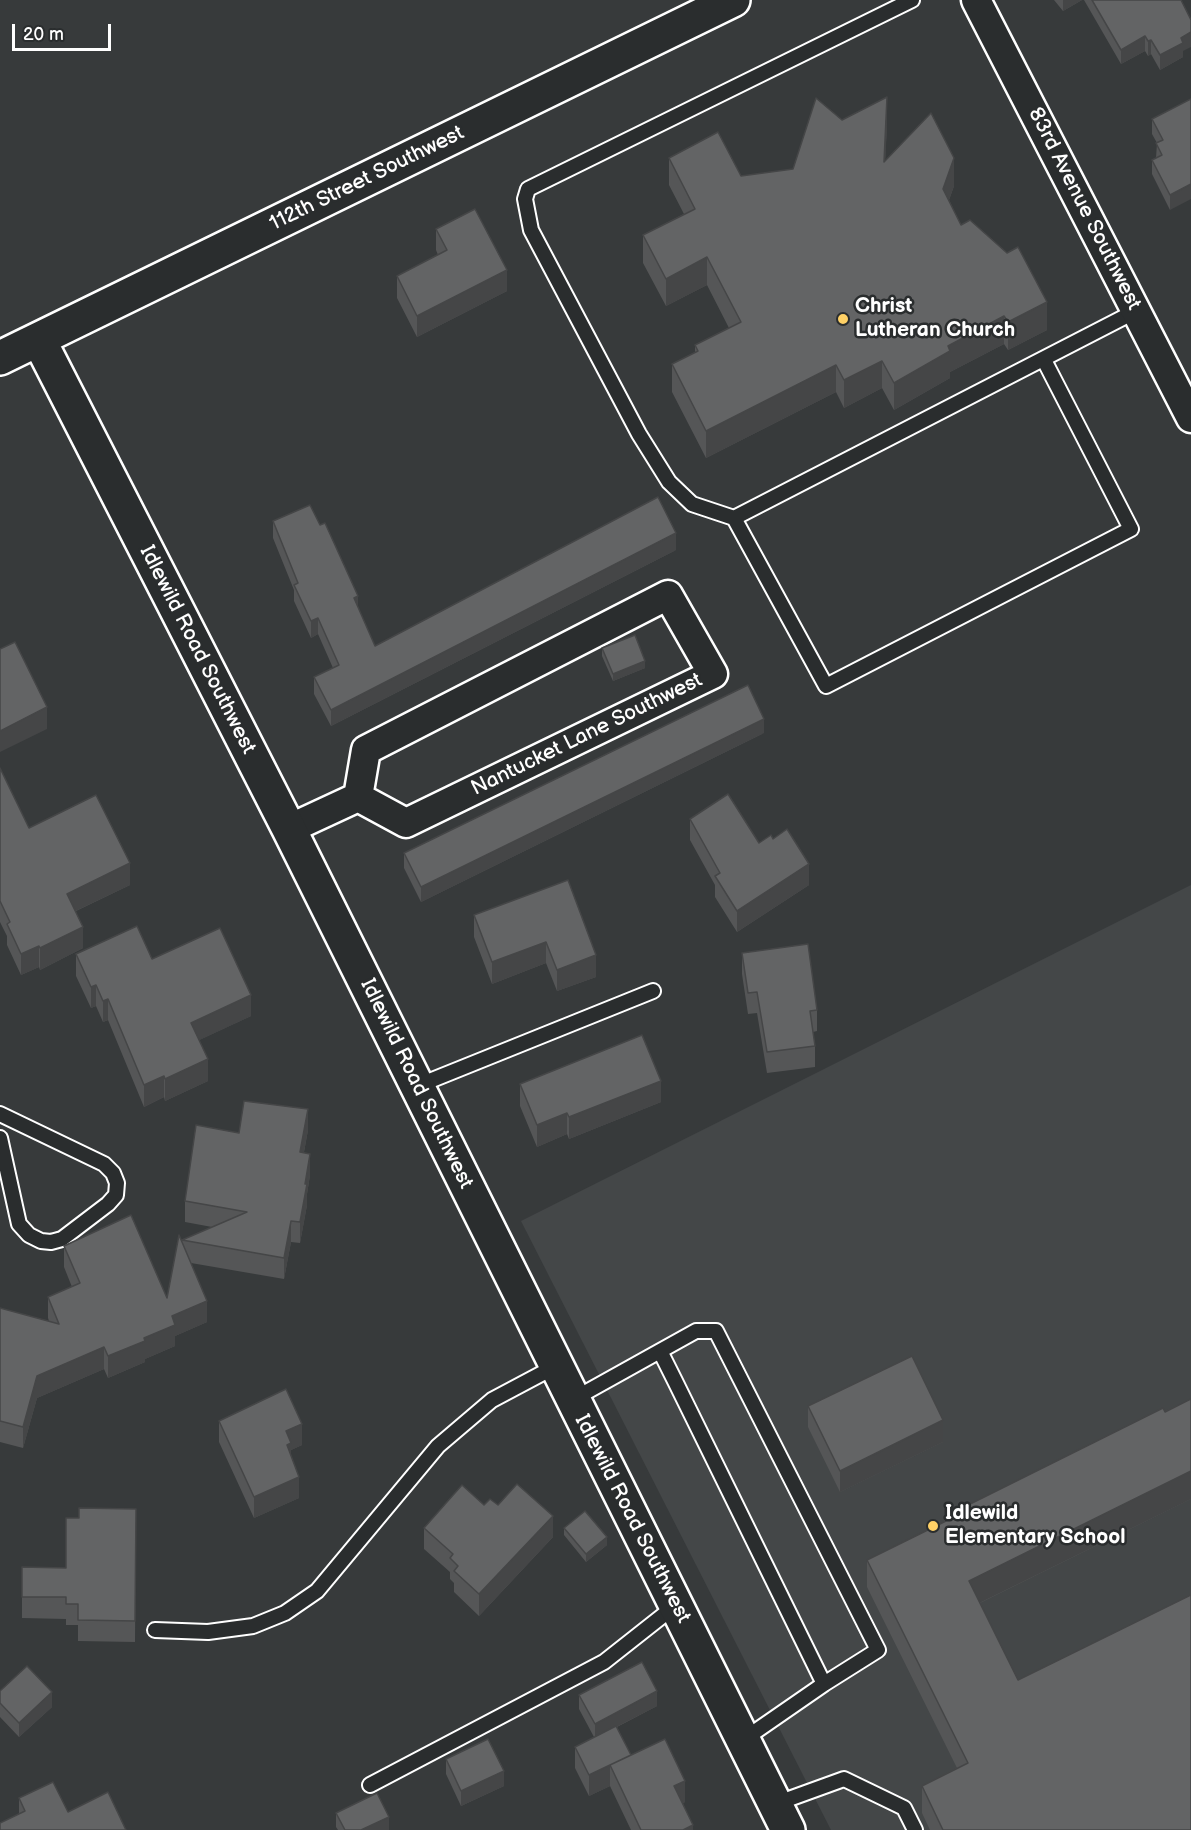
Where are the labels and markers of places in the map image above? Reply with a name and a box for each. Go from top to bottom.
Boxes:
place label: Christ Lutheran Church [855,294,1015,344]
marker: Christ Lutheran Church [836,312,850,326]
place label: Idlewild Elementary School [945,1501,1125,1551]
marker: Idlewild Elementary School [926,1519,940,1533]

